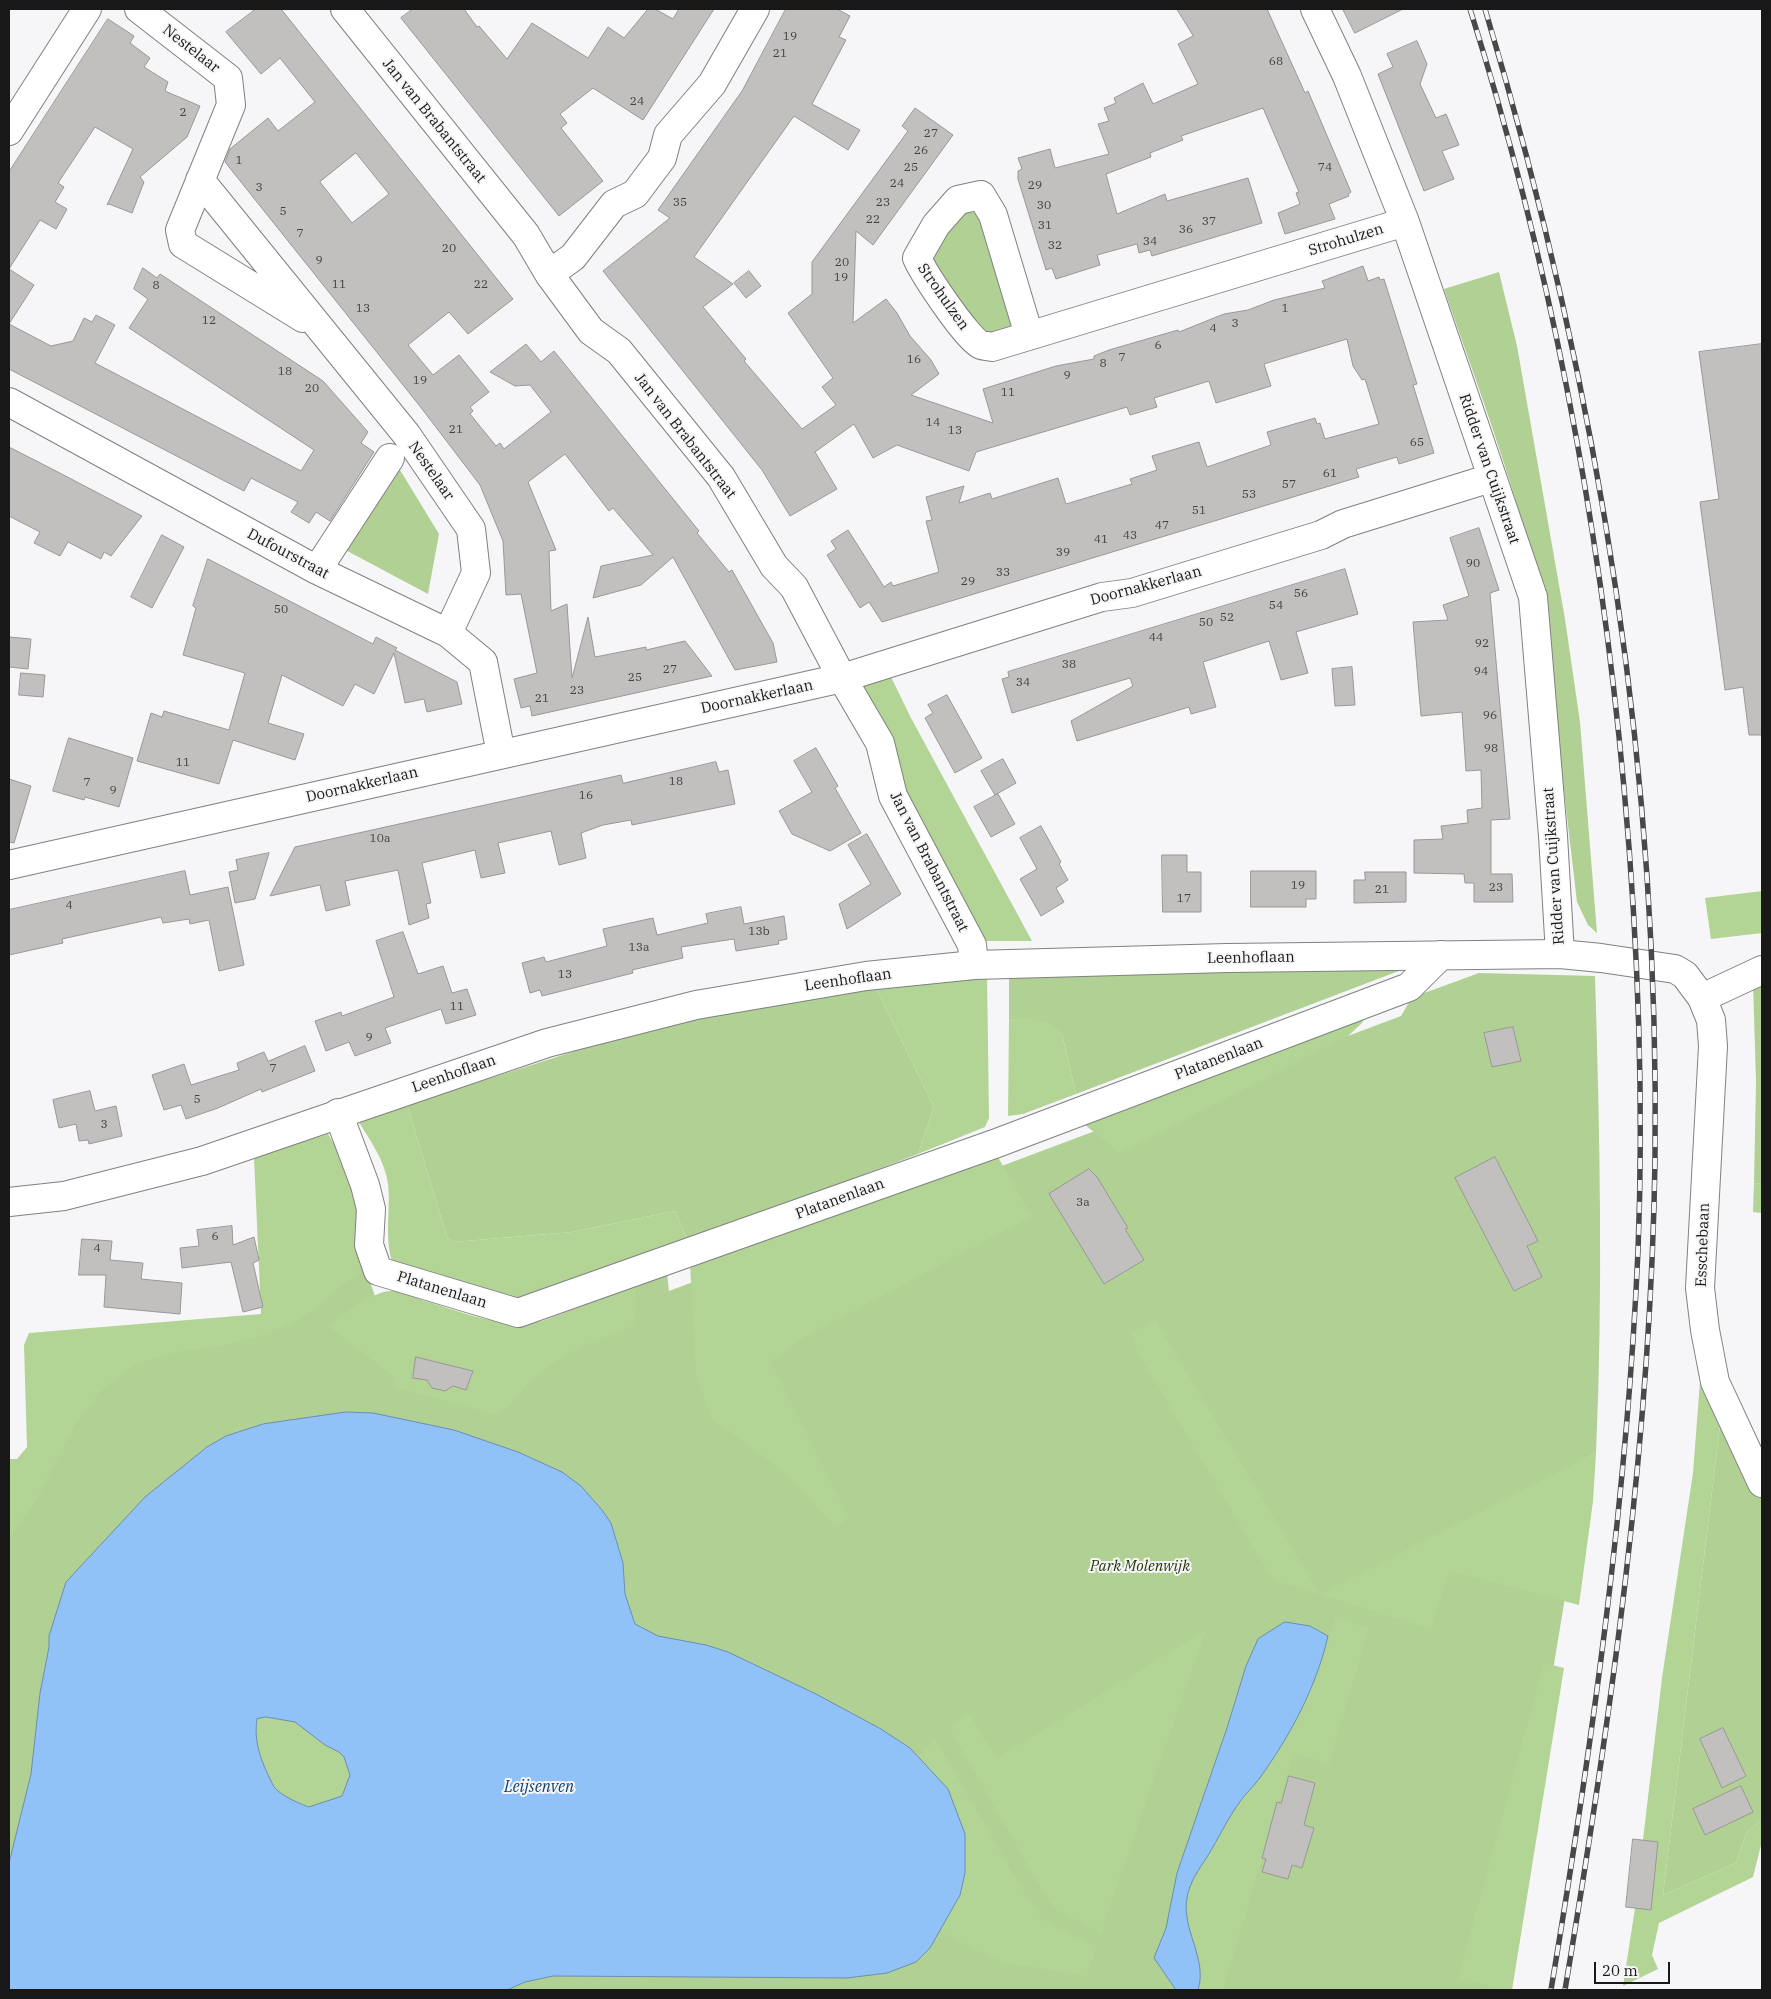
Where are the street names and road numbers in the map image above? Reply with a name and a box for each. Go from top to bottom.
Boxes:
street label: Nestelaar [159,21,223,77]
street label: Jan van Brabantstraat [378,55,490,187]
street label: Strohulzen [1306,220,1386,260]
street label: Strohulzen [913,260,973,334]
street label: Jan van Brabantstraat [630,370,740,502]
street label: Ridder van Cuijkstraat [1455,391,1523,547]
street label: Nestelaar [404,438,458,504]
street label: Dufourstraat [244,525,332,583]
street label: Doornakkerlaan [1088,562,1204,610]
street label: Doornakkerlaan [699,676,815,718]
street label: Doornakkerlaan [304,763,420,807]
street label: Ridder van Cuijkstraat [1540,787,1568,945]
street label: Jan van Brabantstraat [886,789,972,935]
street label: Leenhoflaan [1207,948,1295,968]
street label: Leenhoflaan [803,965,893,995]
street label: Platanenlaan [1172,1034,1266,1084]
street label: Leenhoflaan [410,1051,498,1097]
street label: Platanenlaan [793,1175,887,1223]
street label: Esschebaan [1693,1203,1713,1287]
street label: Platanenlaan [395,1268,489,1312]

